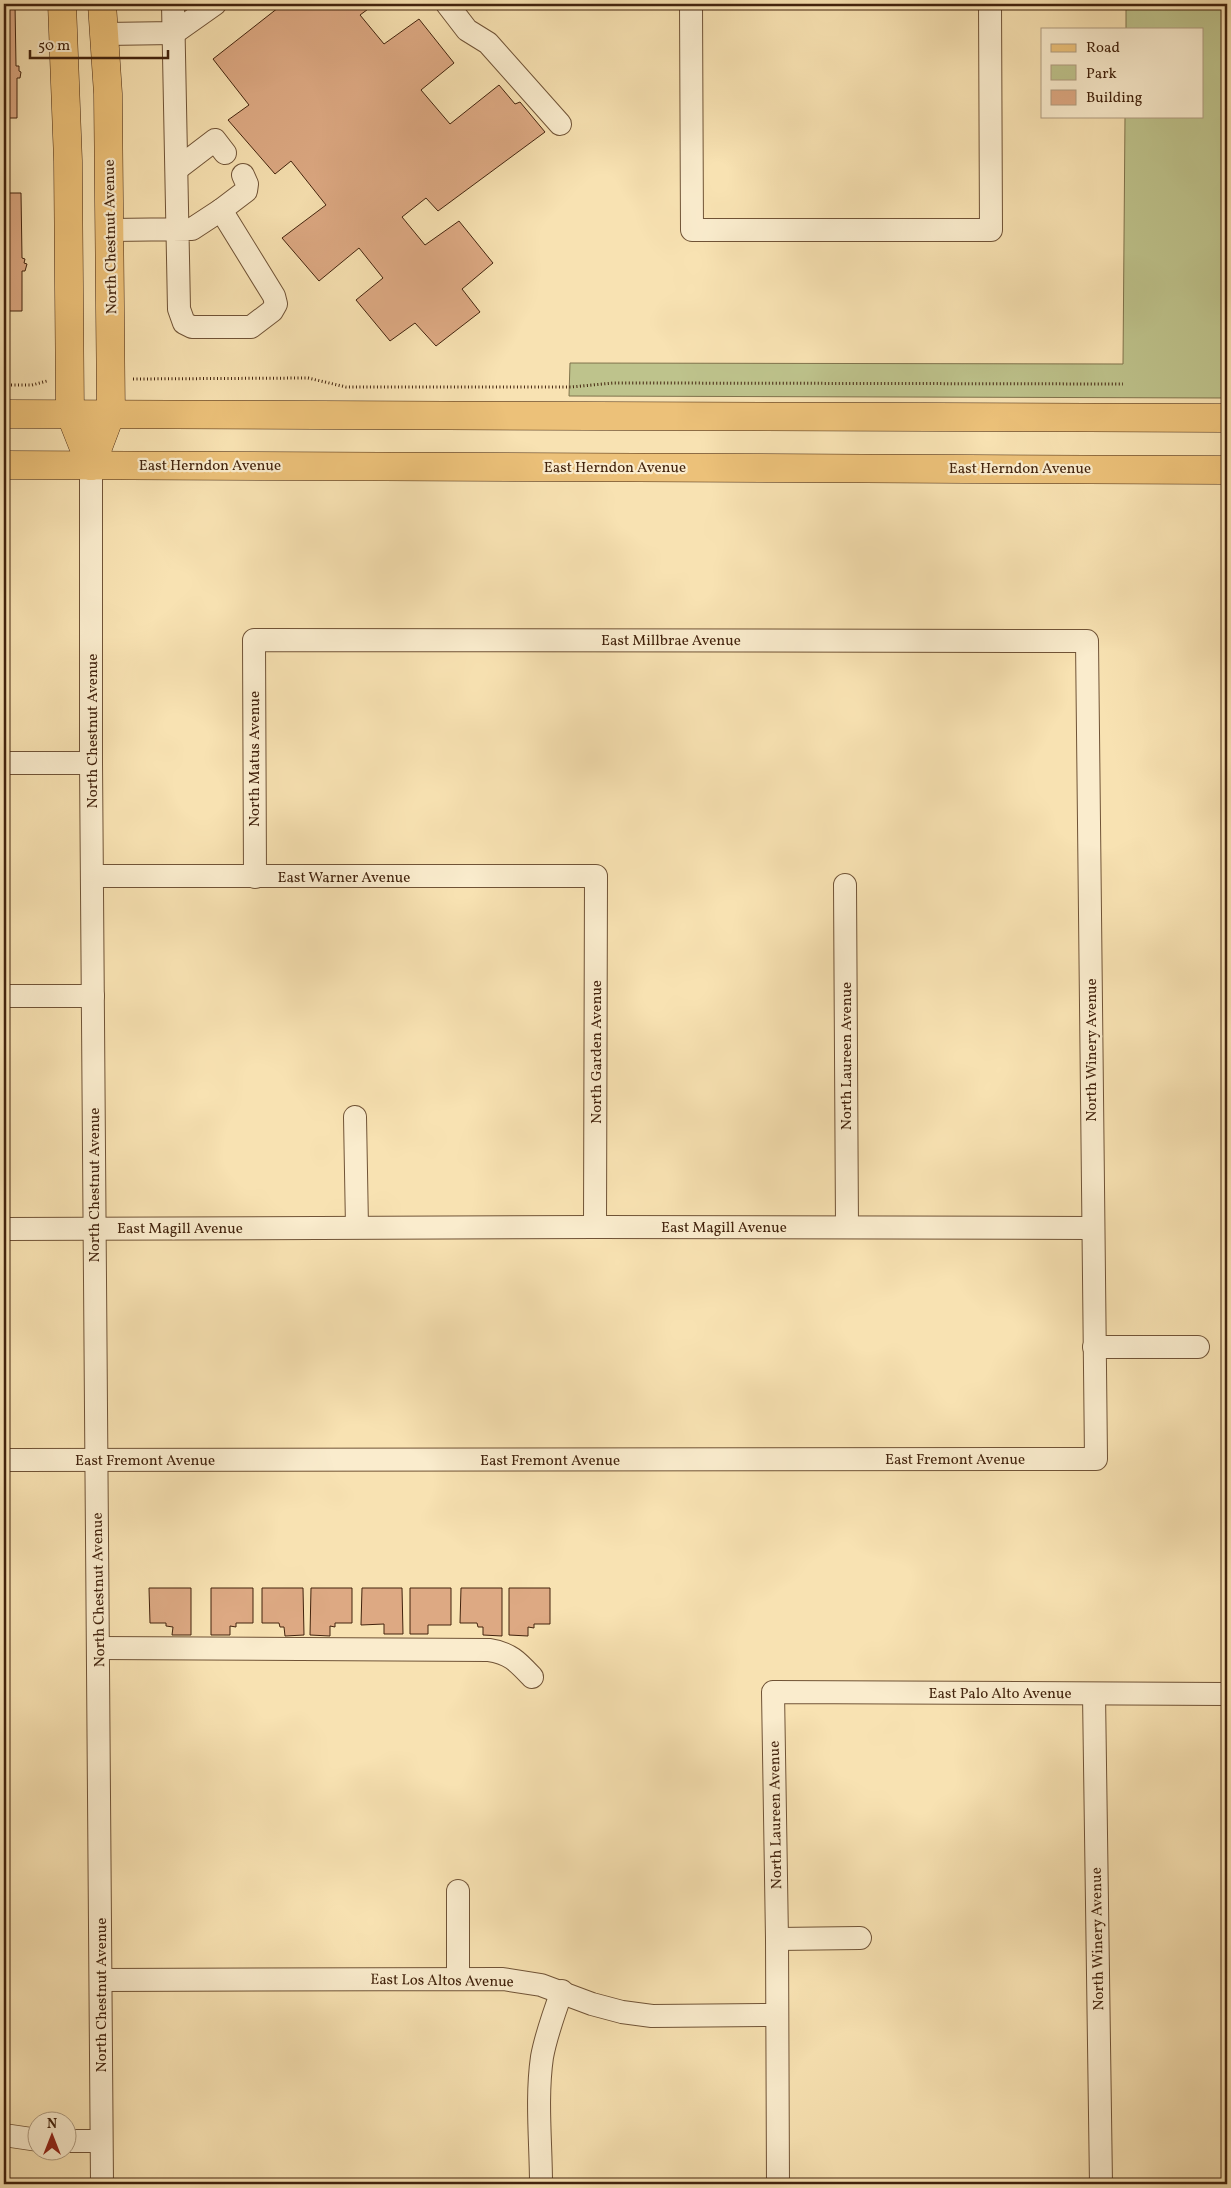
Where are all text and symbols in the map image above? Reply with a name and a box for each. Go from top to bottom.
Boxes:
scale bar [30,28,168,60]
legend [1041,28,1204,118]
text: 50 m [38,36,70,57]
text: Road [1086,38,1120,59]
text: Park [1086,64,1117,85]
text: Building [1086,88,1143,109]
street label: North Chestnut Avenue [100,159,123,315]
street label: East Herndon Avenue [139,456,281,477]
street label: East Herndon Avenue [544,458,686,479]
street label: East Herndon Avenue [949,459,1091,480]
street label: East Millbrae Avenue [601,631,741,652]
street label: North Chestnut Avenue [83,654,104,808]
street label: North Matus Avenue [245,691,266,827]
street label: East Warner Avenue [278,868,410,889]
street label: North Winery Avenue [1082,978,1103,1122]
street label: North Garden Avenue [587,980,608,1124]
street label: North Laureen Avenue [837,982,858,1130]
street label: North Chestnut Avenue [85,1108,106,1262]
street label: East Magill Avenue [661,1218,787,1239]
street label: East Magill Avenue [117,1219,243,1240]
street label: East Fremont Avenue [885,1450,1025,1471]
street label: East Fremont Avenue [75,1451,215,1472]
street label: East Fremont Avenue [480,1451,620,1472]
street label: North Chestnut Avenue [88,1512,111,1668]
street label: East Palo Alto Avenue [928,1684,1072,1705]
street label: North Laureen Avenue [765,1741,788,1889]
street label: North Winery Avenue [1087,1867,1110,2011]
street label: North Chestnut Avenue [92,1918,113,2072]
street label: East Los Altos Avenue [370,1970,514,1993]
north arrow [28,2110,78,2160]
text: N [47,2115,57,2134]

